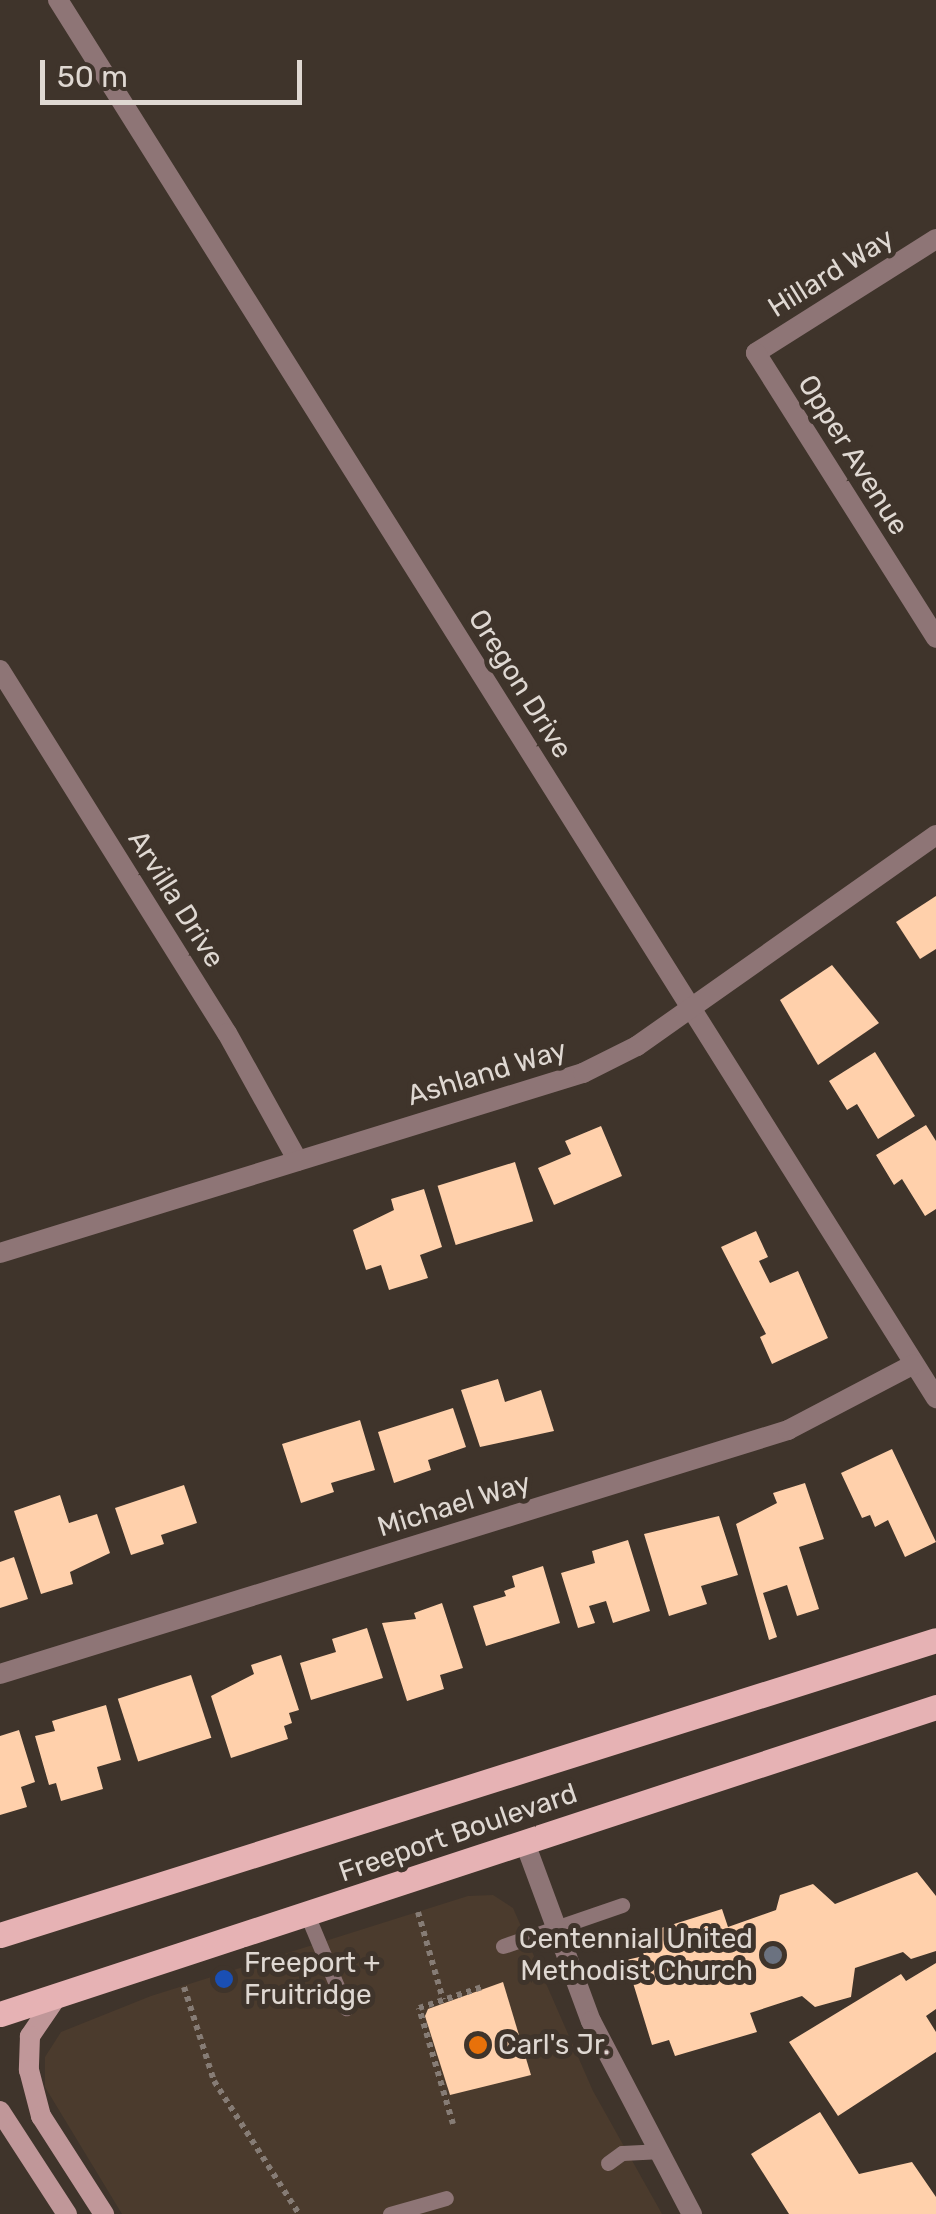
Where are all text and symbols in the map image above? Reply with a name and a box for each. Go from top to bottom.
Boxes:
scale bar [45,40,308,102]
text: 50 m [57,59,128,95]
street label: Hillard Way [762,221,900,325]
street label: Opper Avenue [790,368,916,542]
street label: Oregon Drive [461,603,579,765]
street label: Arvilla Drive [121,824,231,974]
street label: Ashland Way [403,1033,571,1113]
street label: Michael Way [373,1466,535,1544]
street label: Freeport Boulevard [334,1776,582,1890]
place label: Centennial United Methodist Church [519,1922,753,1988]
marker: Centennial United Methodist Church [762,1944,784,1966]
place label: Freeport + Fruitridge [244,1946,380,2012]
marker: Freeport + Fruitridge [213,1968,235,1990]
place label: Carl's Jr. [498,2028,610,2062]
marker: Carl's Jr. [467,2034,489,2056]

